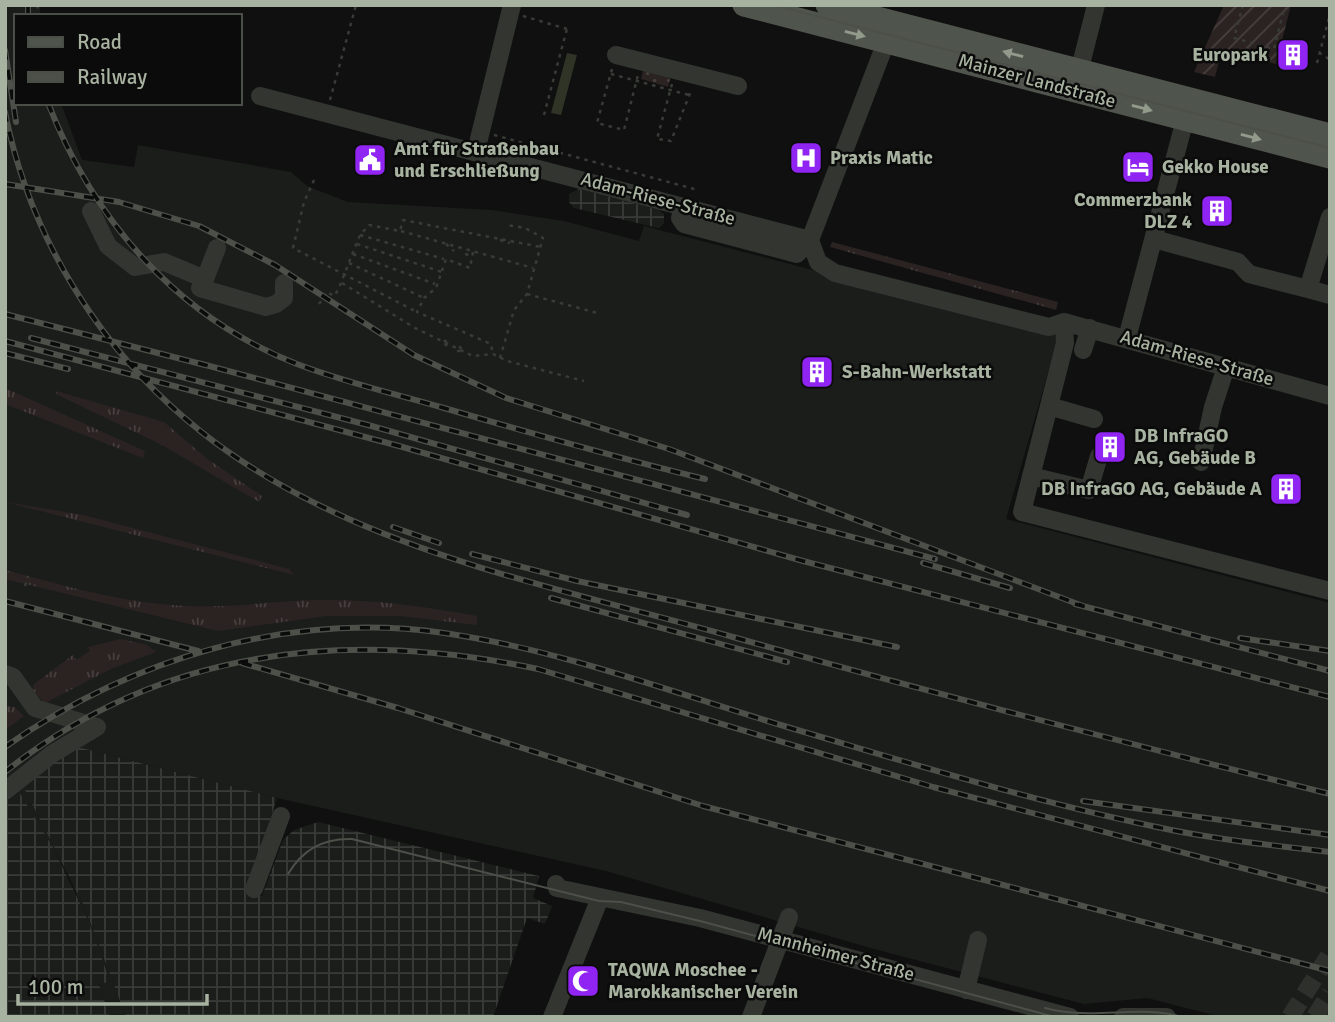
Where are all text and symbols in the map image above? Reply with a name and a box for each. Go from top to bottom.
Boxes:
legend [14,14,242,105]
text: Road [77,29,122,55]
one-way arrow [844,29,866,40]
building icon: Europark [1274,36,1312,74]
place label: Europark [1192,43,1268,67]
street label: Mainzer Landstraße [956,48,1118,114]
one-way arrow [1003,48,1024,58]
text: Railway [77,64,147,90]
one-way arrow [1131,103,1153,114]
one-way arrow [1240,132,1262,143]
place label: Amt für Straßenbau und Erschließung [394,137,559,183]
hospital icon: Praxis Matic [787,139,825,177]
public building icon: Amt für Straßenbau und Erschließung [351,141,389,179]
place label: Praxis Matic [830,146,933,170]
hotel icon: Gekko House [1119,148,1157,186]
place label: Gekko House [1162,155,1269,179]
street label: Adam-Riese-Straße [578,167,738,231]
place label: Commerzbank DLZ 4 [1074,188,1192,234]
building icon: Commerzbank DLZ 4 [1198,192,1236,230]
street label: Adam-Riese-Straße [1117,325,1277,391]
building icon: S-Bahn-Werkstatt [798,353,836,391]
place label: S-Bahn-Werkstatt [842,360,992,384]
place label: DB InfraGO AG, Gebäude B [1134,424,1256,470]
building icon: DB InfraGO AG, Gebäude B [1091,428,1129,466]
building icon: DB InfraGO AG, Gebäude A [1267,470,1305,508]
place label: DB InfraGO AG, Gebäude A [1041,477,1262,501]
street label: Mannheimer Straße [755,921,917,987]
place label: TAQWA Moschee - Marokkanischer Verein [608,958,798,1004]
scale bar [18,962,206,1006]
mosque icon: TAQWA Moschee - Marokkanischer Verein [564,962,602,1000]
text: 100 m [28,974,83,1000]

